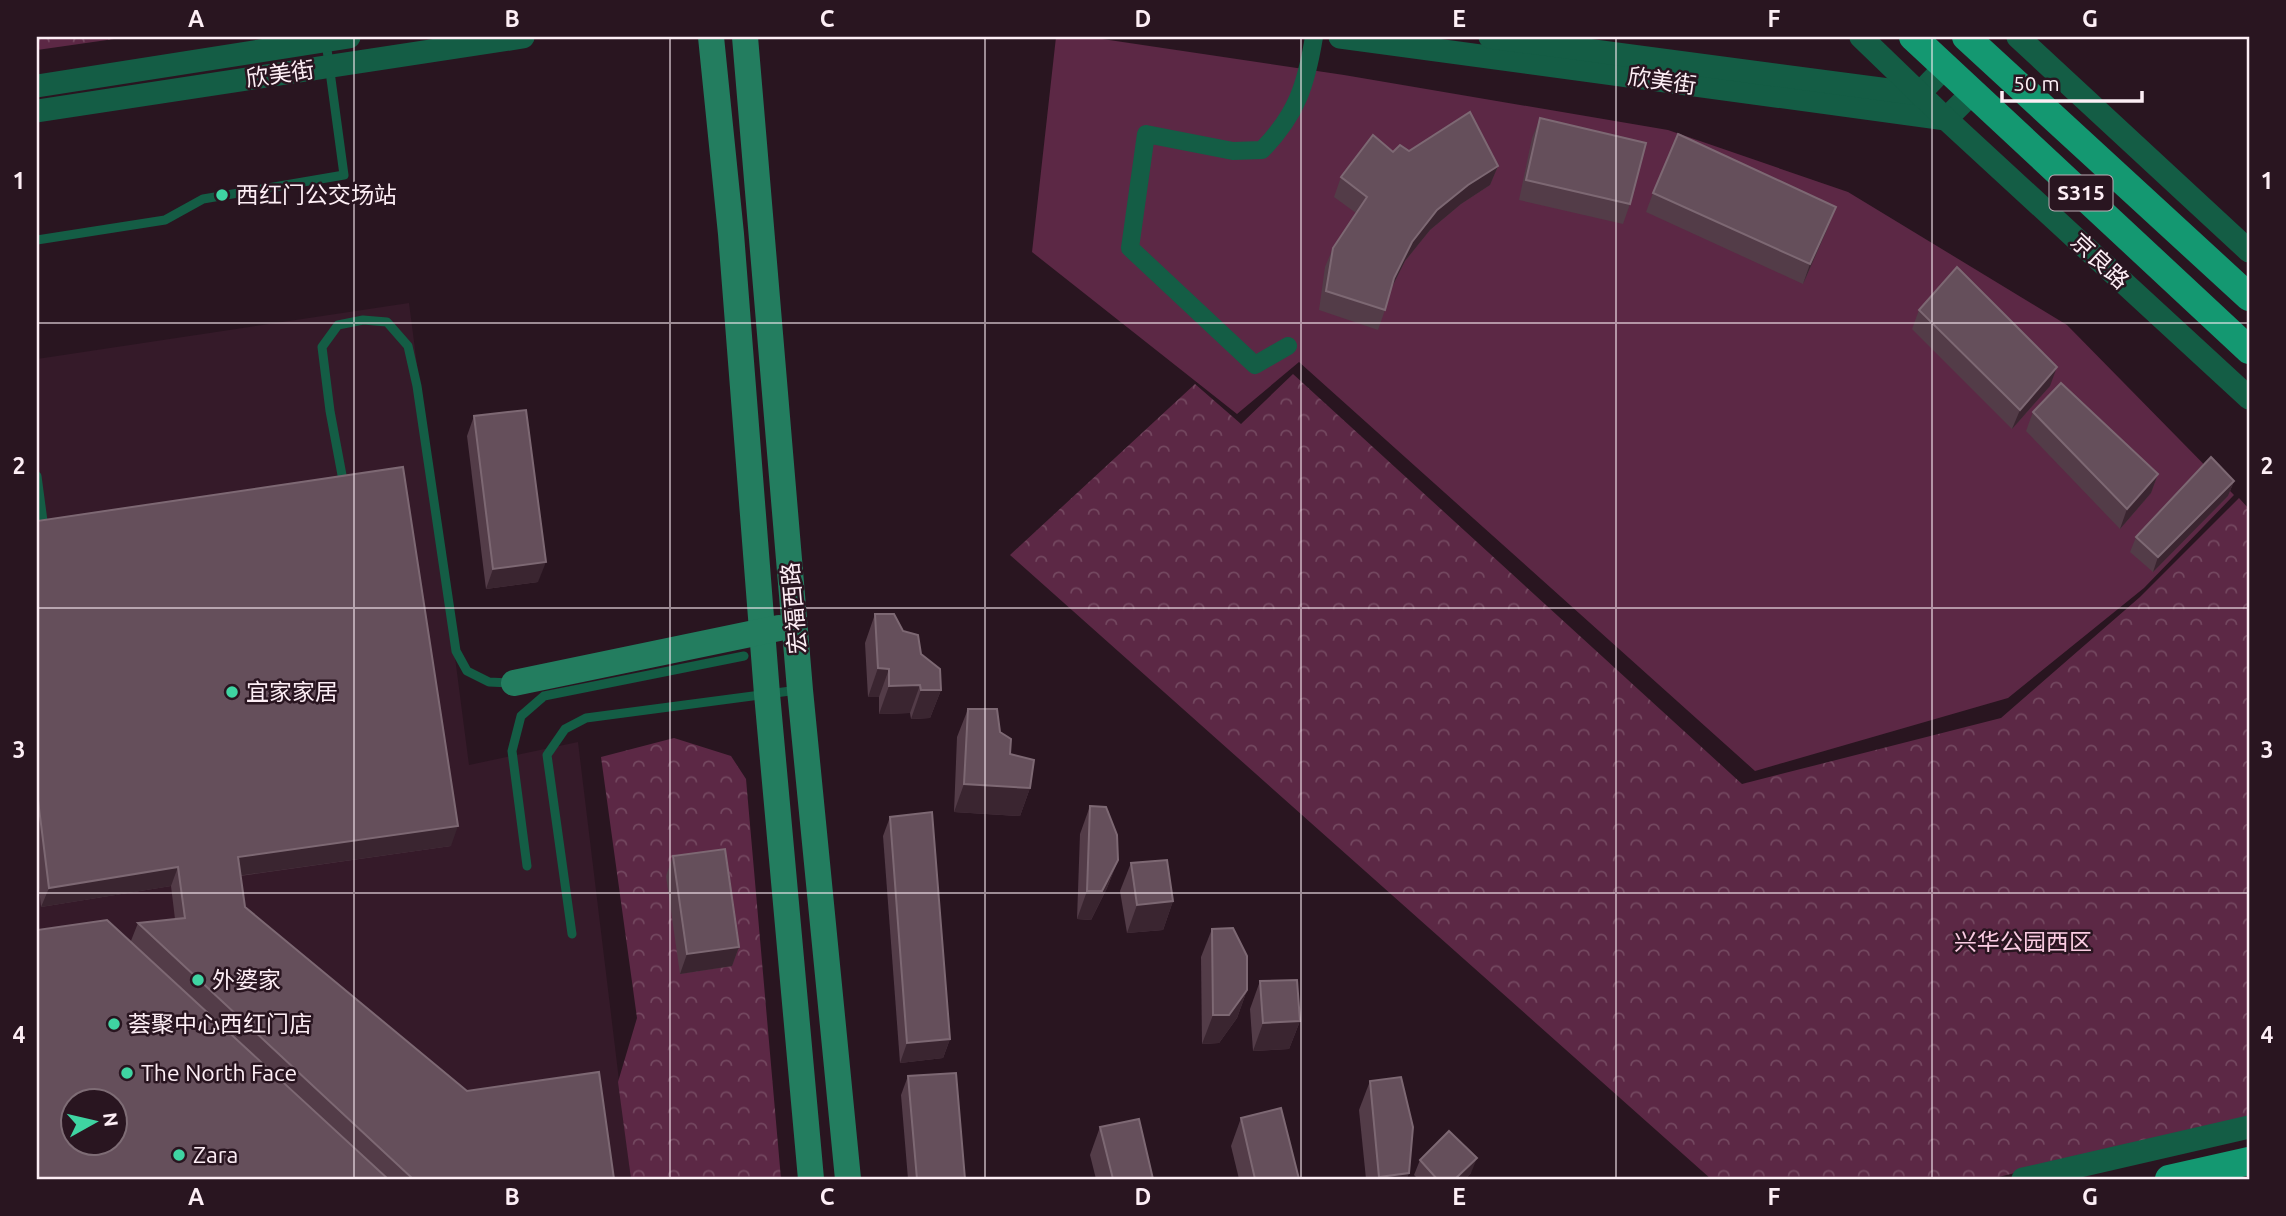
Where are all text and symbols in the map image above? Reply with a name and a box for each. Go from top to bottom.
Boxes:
text: A [188,6,204,31]
text: B [504,6,520,31]
text: C [820,6,835,31]
text: D [1135,6,1151,31]
text: E [1452,6,1466,31]
text: F [1768,6,1781,31]
text: G [2082,6,2098,31]
street label: 欣美街 [244,56,316,91]
scale bar [2002,60,2142,104]
street label: 欣美街 [1626,63,1698,98]
text: 50 m [2013,71,2060,95]
text: 1 [13,168,25,193]
text: 1 [2261,168,2273,193]
road number: S315 [2050,176,2112,210]
place label: 西红门公交场站 [236,182,397,207]
marker: 西红门公交场站 [214,187,230,203]
street label: 京良路 [2067,228,2134,293]
text: 2 [13,453,25,478]
text: 2 [2261,453,2273,478]
street label: 宏福西路 [777,561,810,655]
place label: 宜家家居 [246,679,338,704]
marker: 宜家家居 [224,684,240,700]
text: 3 [13,737,25,762]
text: 3 [2261,737,2273,762]
park label: 兴华公园西区 [1954,929,2092,954]
place label: 外婆家 [212,967,281,992]
marker: 外婆家 [190,972,206,988]
place label: 荟聚中心西红门店 [128,1011,312,1036]
marker: 荟聚中心西红门店 [106,1016,122,1032]
text: 4 [13,1022,26,1047]
text: 4 [2261,1022,2274,1047]
place label: The North Face [141,1060,297,1085]
marker: The North Face [119,1065,135,1081]
north arrow [60,1086,130,1156]
text: N [99,1111,123,1128]
place label: Zara [193,1142,238,1167]
marker: Zara [171,1147,187,1163]
text: A [188,1184,204,1209]
text: B [504,1184,520,1209]
text: C [820,1184,835,1209]
text: D [1135,1184,1151,1209]
text: E [1452,1184,1466,1209]
text: F [1768,1184,1781,1209]
text: G [2082,1184,2098,1209]

